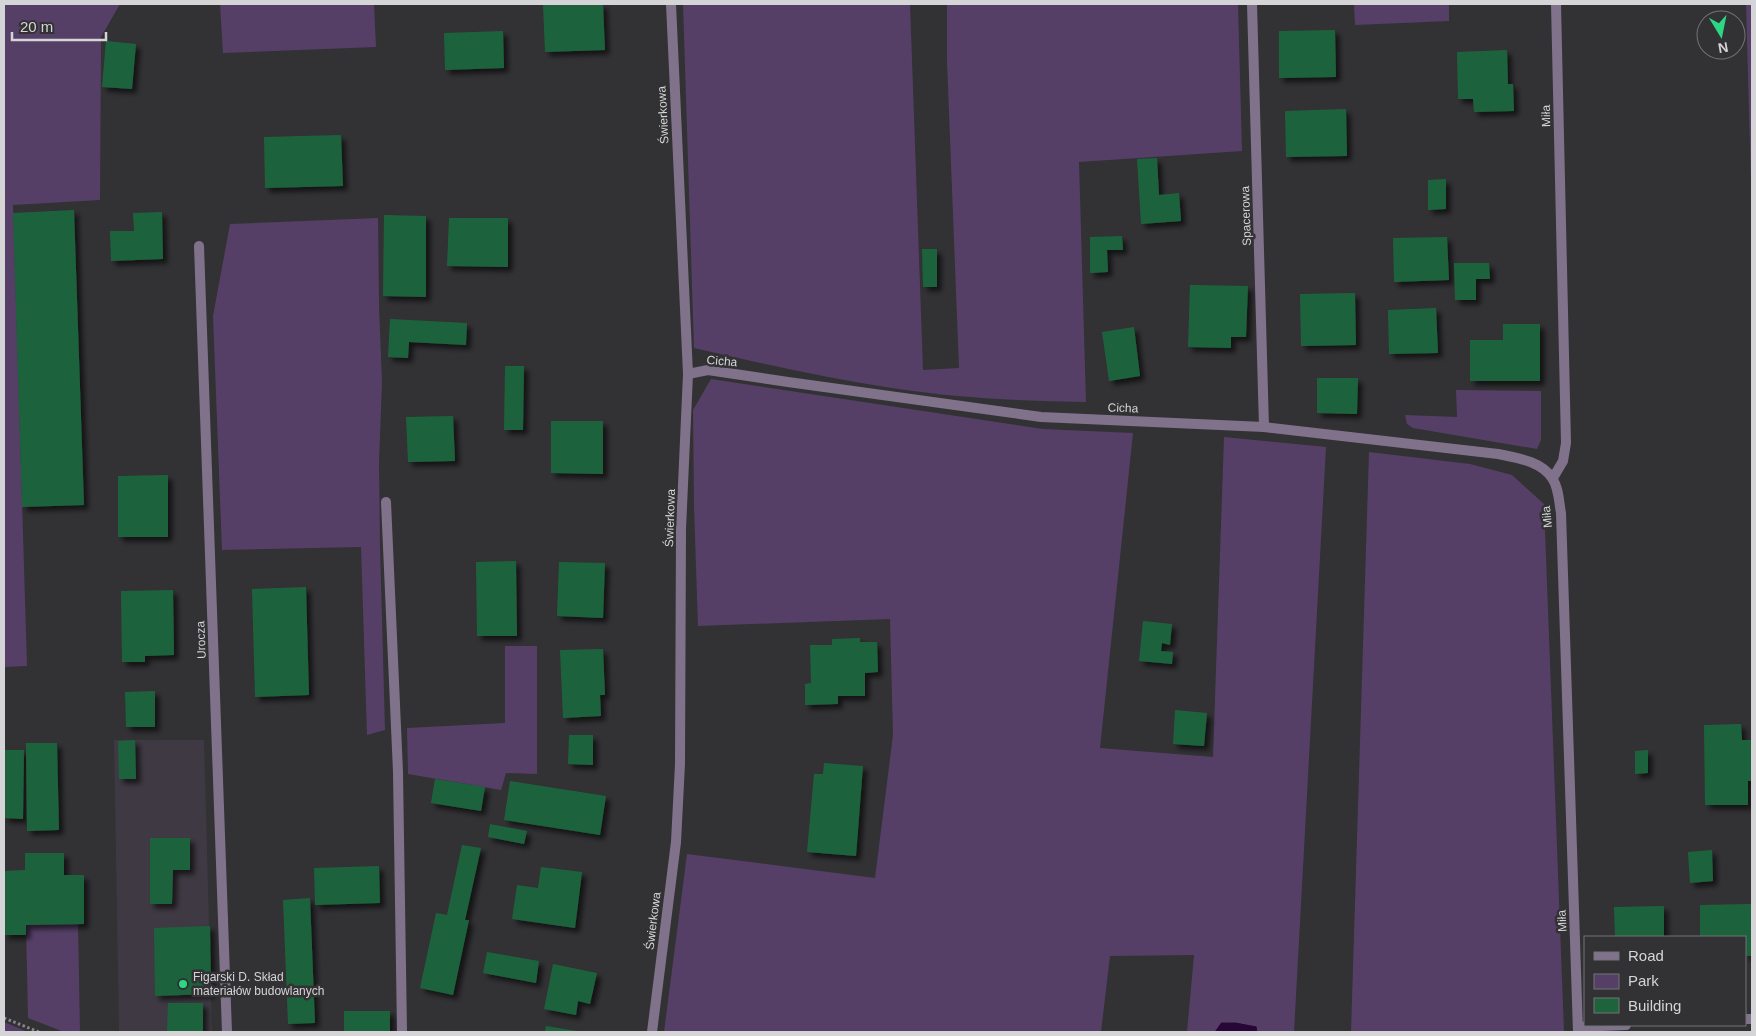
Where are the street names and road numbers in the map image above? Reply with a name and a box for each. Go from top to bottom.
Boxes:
street label: Świerkowa [653,85,672,144]
street label: Miła [1539,105,1553,127]
street label: Spacerowa [1238,185,1254,246]
street label: Cicha [706,353,738,369]
street label: Cicha [1107,400,1139,416]
street label: Świerkowa [661,488,678,547]
street label: Miła [1539,505,1555,529]
street label: Urocza [193,620,209,659]
street label: Świerkowa [642,891,664,951]
street label: Miła [1555,909,1569,932]

